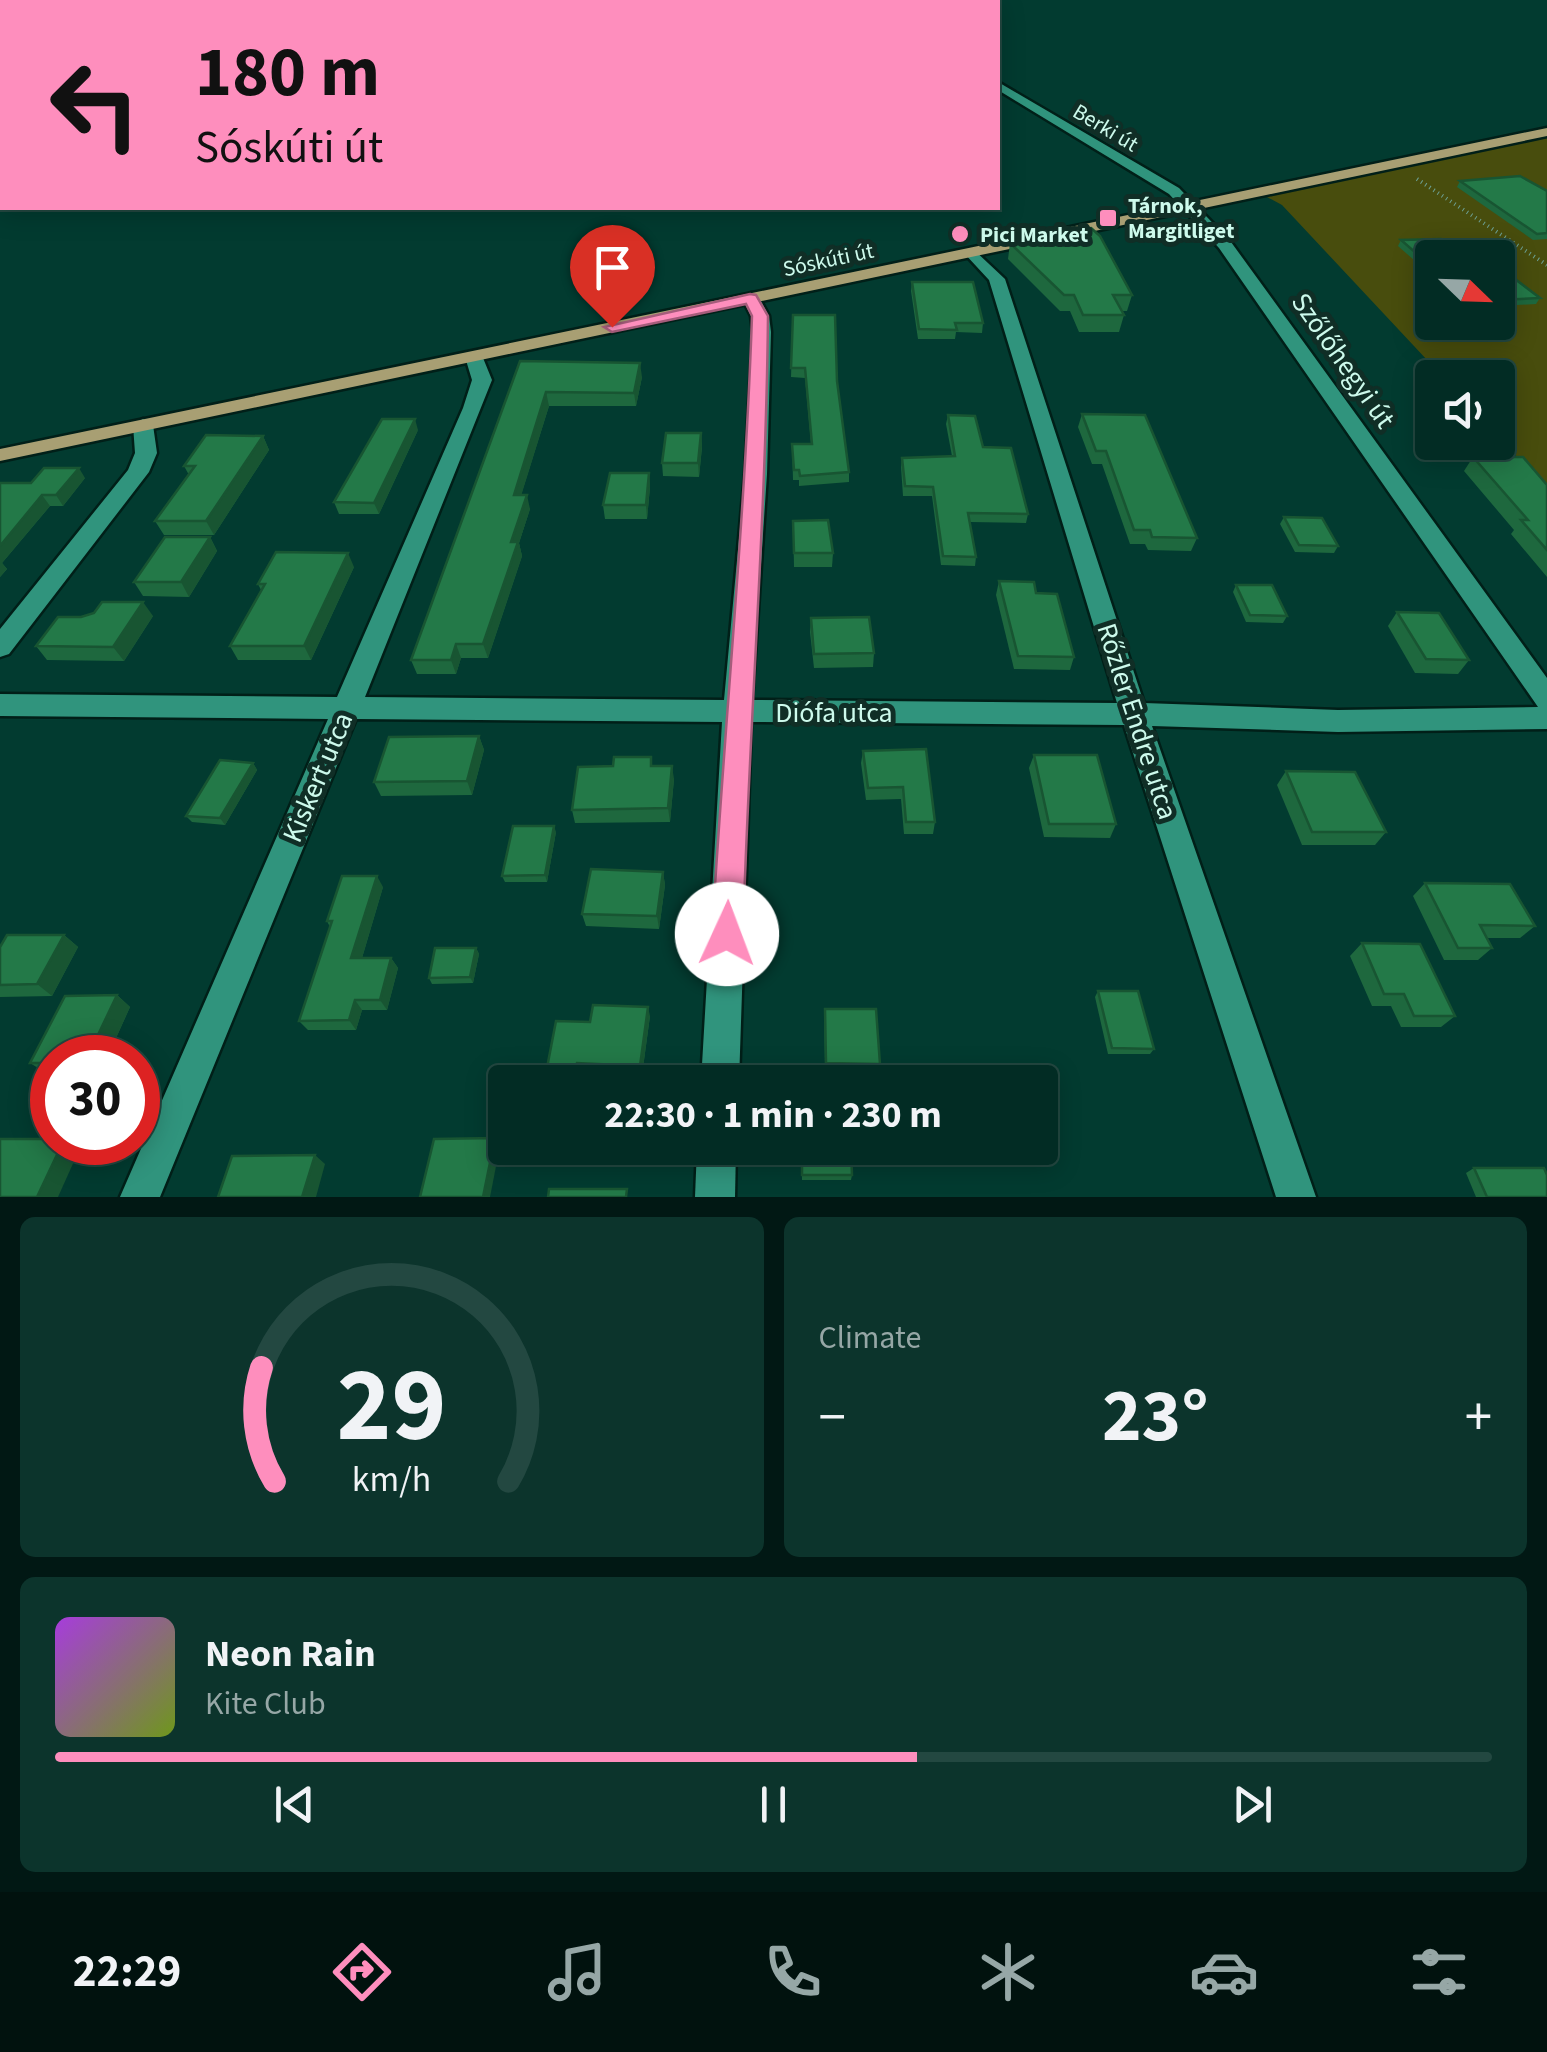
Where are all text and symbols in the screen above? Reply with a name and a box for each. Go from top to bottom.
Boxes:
text: 180 m [195,23,380,123]
icon: left [30,40,160,170]
street label: Berki út [1067,96,1145,160]
text: Sóskúti út [195,116,383,180]
place label: Tárnok, Margitliget [1128,190,1235,247]
marker: Tárnok, Margitliget [1097,207,1119,229]
place label: Pici Market [980,219,1089,251]
marker: Pici Market [949,223,971,245]
pin [570,225,655,328]
street label: Sóskúti út [780,235,877,285]
icon: arrive [585,240,640,295]
north arrow [1415,240,1515,340]
map controls [1415,240,1515,460]
street label: Szőlőhegyi út [1282,285,1405,437]
button: sound [1415,360,1515,460]
street label: Rőzler Endre utca [1086,618,1188,825]
street label: Diófa utca [775,693,893,733]
street label: Kiskert utca [273,706,363,849]
position arrow [675,882,779,986]
speed limit sign: 30 [30,1035,160,1165]
text: 22:30 · 1 min · 230 m [604,1088,942,1142]
text: Climate [819,1315,921,1361]
text: 29 [337,1333,447,1481]
text: 23° [1102,1363,1209,1470]
text: − [819,1379,846,1457]
text: + [1465,1379,1492,1457]
text: km/h [352,1454,431,1505]
text: Neon Rain [205,1627,376,1681]
text: Kite Club [205,1681,326,1727]
icon: previous [267,1777,322,1832]
icon: pause [746,1777,801,1832]
icon: next [1225,1777,1280,1832]
icon: directions [327,1937,397,2007]
icon: music [542,1937,612,2007]
icon: phone [758,1937,828,2007]
icon: climate [973,1937,1043,2007]
icon: car [1189,1937,1259,2007]
icon: filters [1404,1937,1474,2007]
text: 22:29 [73,1940,181,2004]

